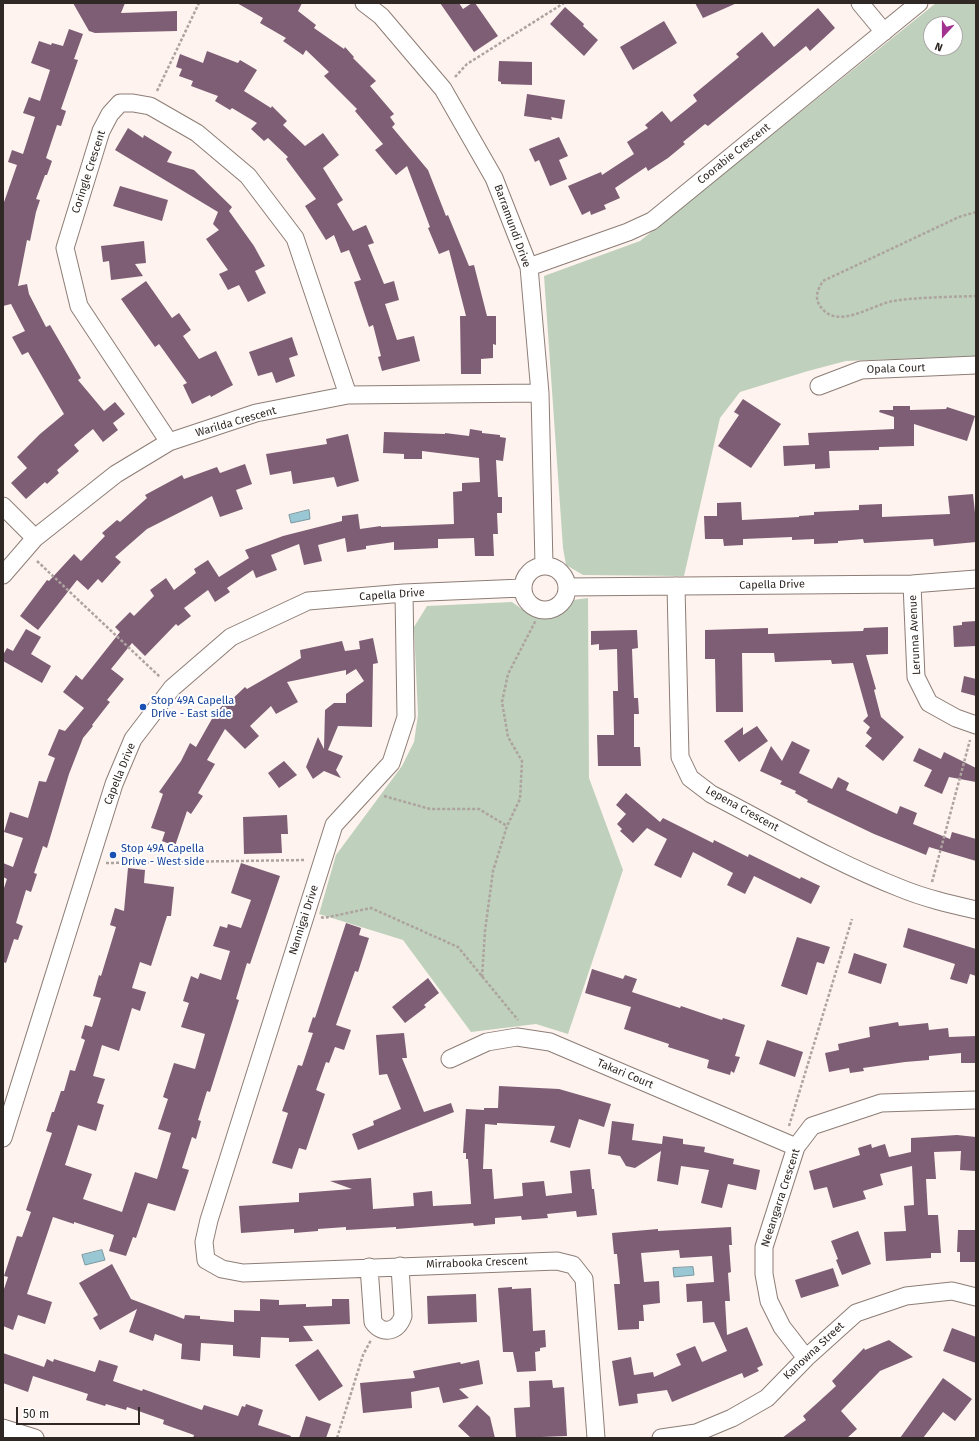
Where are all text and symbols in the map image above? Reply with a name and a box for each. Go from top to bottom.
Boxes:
north arrow [923,16,963,56]
text: N [933,39,945,54]
street label: Coorabie Crescent [695,121,773,187]
street label: Coringle Crescent [69,129,109,215]
street label: Barramundi Drive [491,183,533,269]
street label: Opala Court [866,361,926,377]
street label: Warilda Crescent [194,404,278,440]
street label: Capella Drive [739,578,805,592]
street label: Capella Drive [359,586,425,604]
street label: Lerunna Avenue [906,595,924,675]
place label: Stop 49A Capella Drive - East side [151,694,234,720]
marker: Stop 49A Capella Drive - East side [138,702,148,712]
street label: Capella Drive [102,741,138,807]
street label: Lepena Crescent [703,783,781,835]
place label: Stop 49A Capella Drive - West side [121,842,205,868]
marker: Stop 49A Capella Drive - West side [108,850,118,860]
street label: Nannigai Drive [286,883,322,957]
street label: Takari Court [595,1056,655,1092]
street label: Neeangarra Crescent [759,1147,803,1249]
street label: Mirrabooka Crescent [426,1255,528,1271]
street label: Kanowna Street [781,1319,847,1383]
scale bar [18,1399,142,1425]
text: 50 m [23,1407,49,1421]

